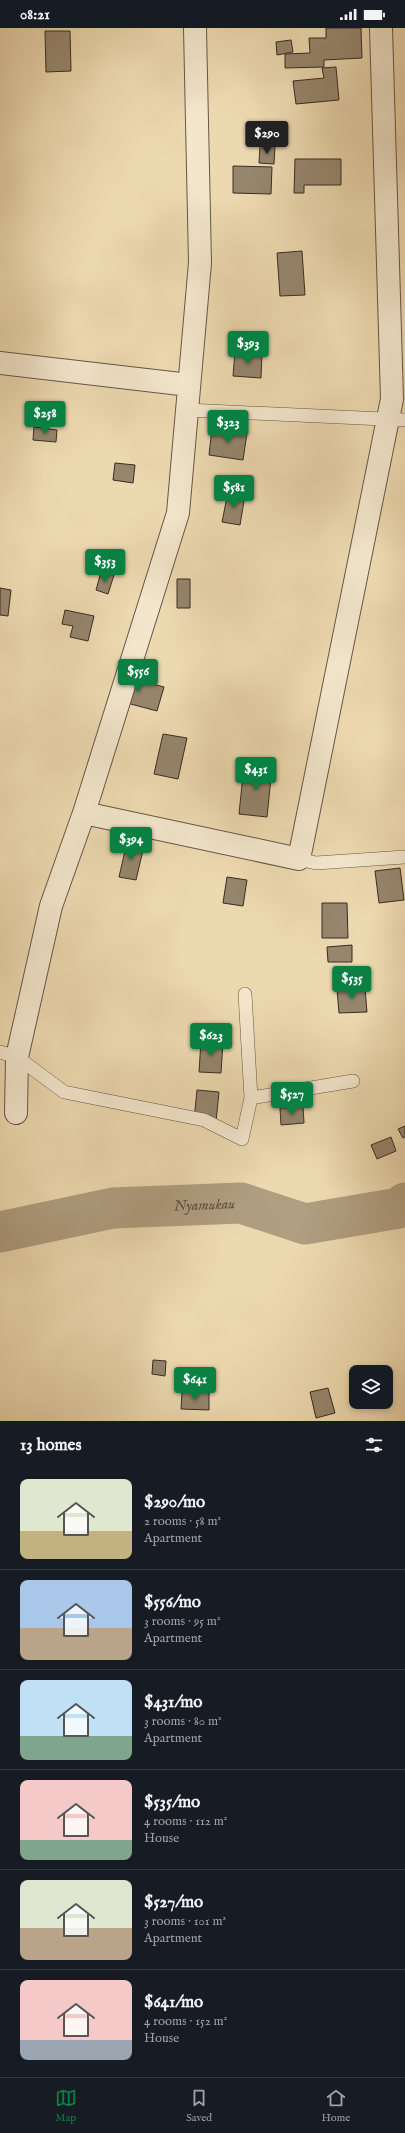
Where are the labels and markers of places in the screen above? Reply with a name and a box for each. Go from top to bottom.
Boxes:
pin: $290 [243,121,291,155]
pin: $393 [224,331,272,365]
pin: $258 [21,401,69,435]
pin: $323 [204,410,252,444]
pin: $581 [210,475,258,509]
pin: $353 [81,549,129,583]
pin: $556 [114,659,162,693]
pin: $431 [232,757,280,791]
pin: $394 [107,827,155,861]
pin: $535 [328,966,376,1000]
pin: $623 [187,1023,235,1057]
pin: $527 [268,1082,316,1116]
pin: $641 [171,1367,219,1401]

